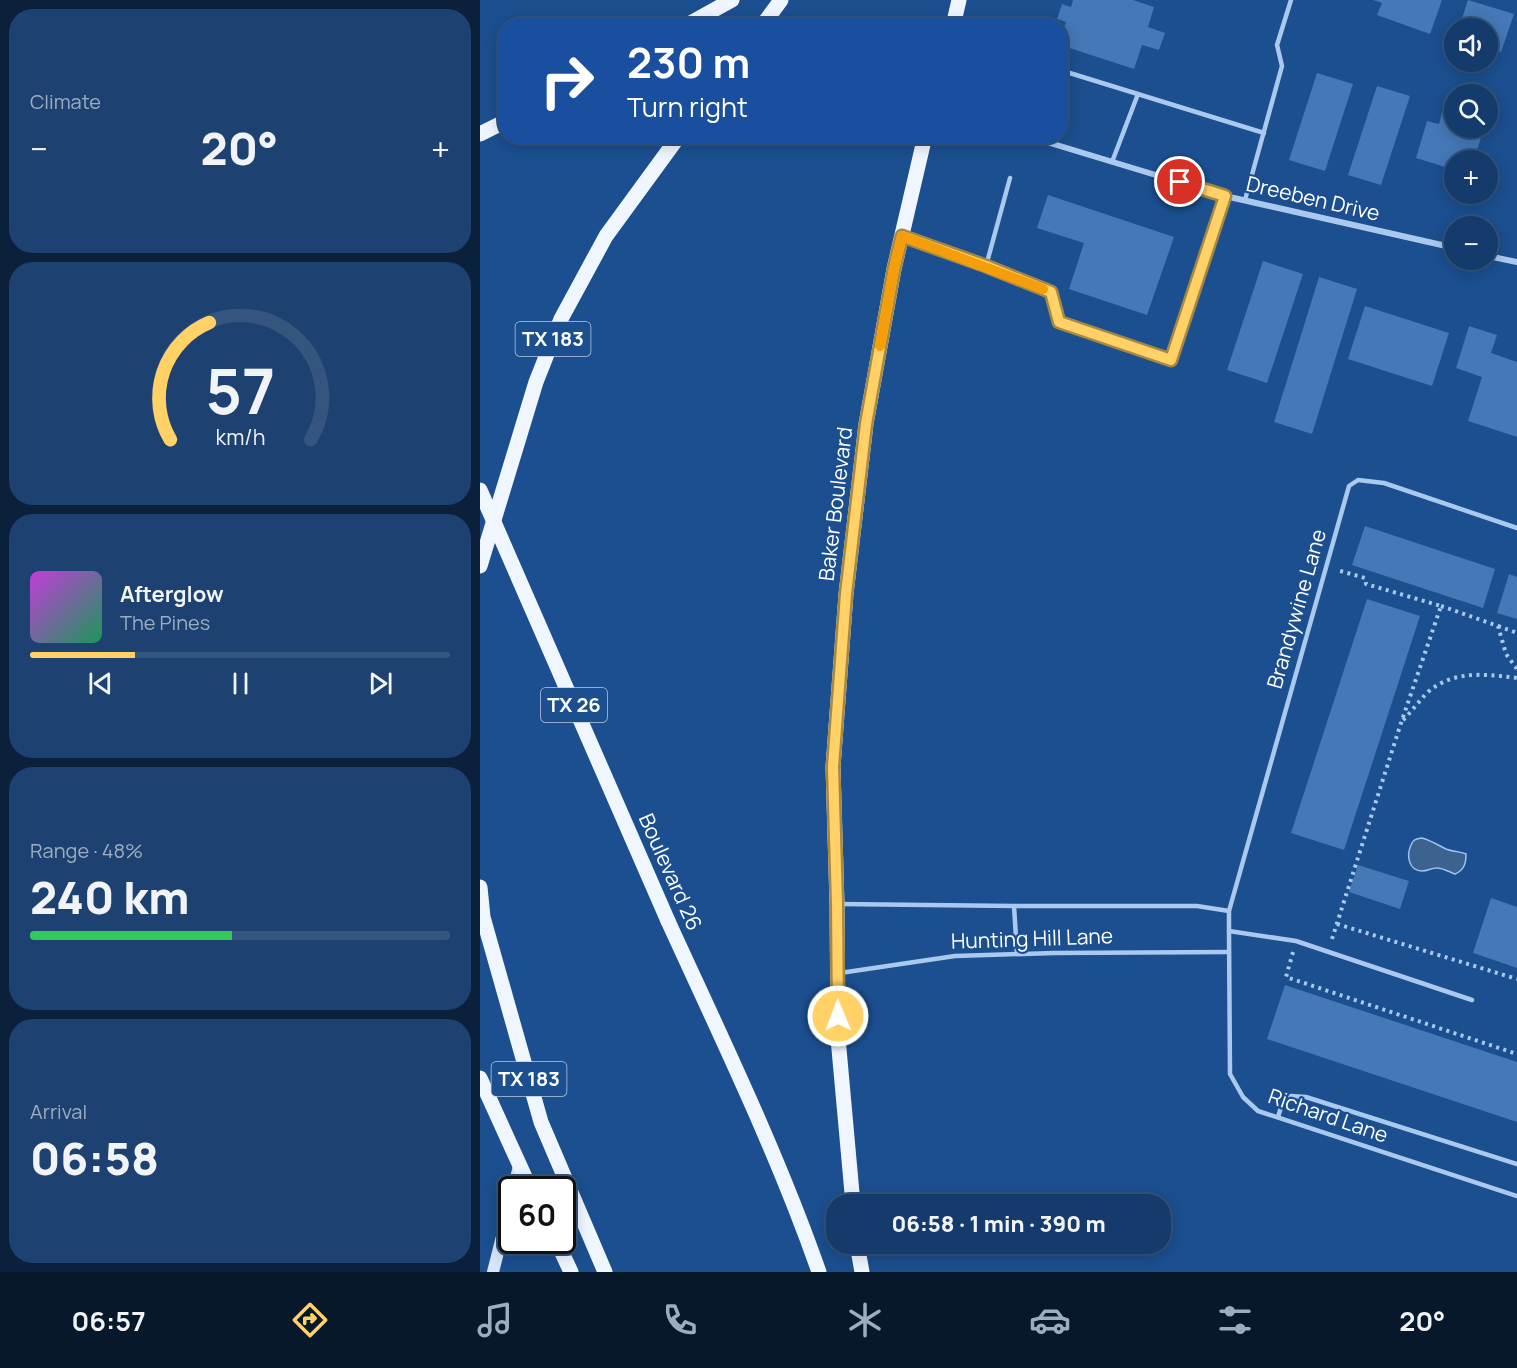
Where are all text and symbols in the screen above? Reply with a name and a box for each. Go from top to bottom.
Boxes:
map controls [1444,18,1498,270]
button: sound [1444,18,1498,72]
text: 230 m [627,33,750,91]
icon: right [528,42,606,120]
button: search [1444,84,1498,138]
text: Climate [30,88,101,115]
text: Turn right [627,88,748,125]
text: 20° [201,117,278,179]
text: − [30,126,48,171]
text: + [431,126,450,171]
button: + [1444,150,1498,204]
pin [1154,156,1205,207]
icon: arrive [1163,165,1196,198]
street label: Dreeben Drive [1244,169,1383,227]
button: − [1444,216,1498,270]
road number: TX 183 [516,322,590,356]
text: 57 [205,348,275,434]
text: km/h [215,423,265,452]
street label: Baker Boulevard [812,425,858,582]
street label: Brandywine Lane [1260,526,1332,692]
text: Afterglow [120,579,224,609]
text: The Pines [120,609,210,636]
icon: previous [84,667,117,700]
icon: pause [224,667,257,700]
icon: next [364,667,397,700]
road number: TX 26 [541,688,607,722]
street label: Boulevard 26 [633,809,709,934]
text: Range · 48% [30,837,143,864]
text: 240 km [30,866,189,928]
street label: Hunting Hill Lane [950,921,1113,955]
position arrow [806,984,870,1048]
road number: TX 183 [491,1062,566,1096]
street label: Richard Lane [1265,1081,1392,1149]
text: Arrival [30,1098,87,1125]
text: 06:58 [30,1127,159,1189]
speed limit sign: 60 [498,1176,576,1254]
text: 06:58 · 1 min · 390 m [891,1209,1106,1239]
icon: directions [289,1299,331,1341]
icon: music [474,1299,516,1341]
icon: phone [659,1299,701,1341]
icon: climate [844,1299,886,1341]
icon: car [1029,1299,1071,1341]
icon: filters [1214,1299,1256,1341]
text: 06:57 [72,1302,146,1339]
text: 20° [1399,1302,1445,1339]

